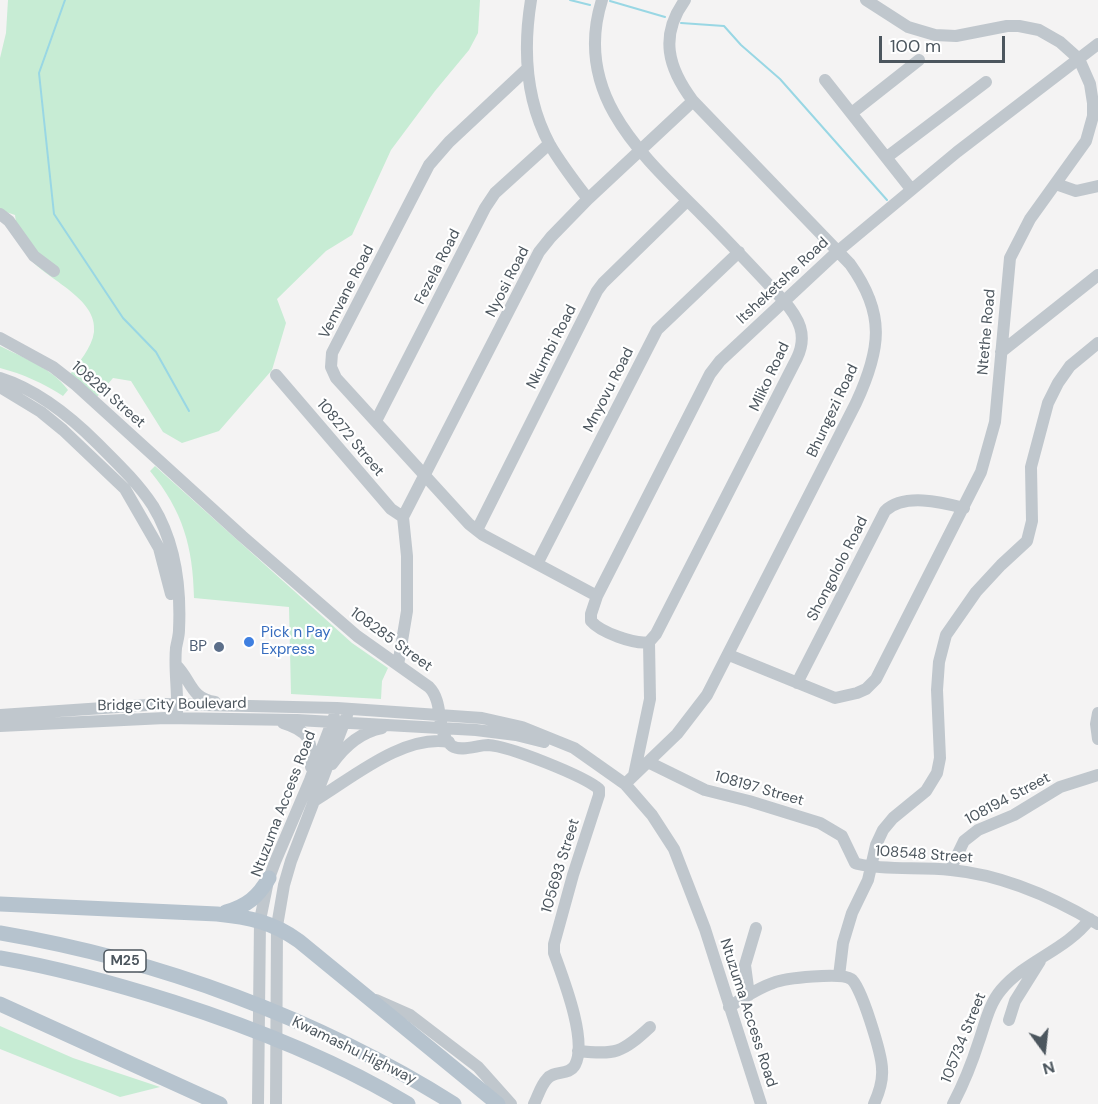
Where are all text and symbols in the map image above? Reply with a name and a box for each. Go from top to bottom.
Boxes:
scale bar [882,24,1008,62]
text: 100 m [890,34,941,58]
street label: Fezela Road [411,226,465,308]
street label: Itsheketshe Road [733,234,833,328]
street label: Vemvane Road [316,242,378,342]
street label: Nyosi Road [483,244,533,320]
street label: Ntethe Road [974,288,1000,376]
street label: Nkumbi Road [523,302,581,392]
street label: Mliko Road [746,339,794,415]
street label: Mnyovu Road [580,345,638,435]
street label: 108281 Street [67,358,149,432]
street label: Bhungezi Road [804,361,862,461]
street label: 108272 Street [313,396,387,480]
street label: Shongololo Road [804,514,872,624]
street label: 108285 Street [346,604,436,676]
place label: Pick n Pay Express [261,624,331,659]
marker: Pick n Pay Express [242,635,256,649]
place label: BP [189,638,207,656]
marker: BP [212,640,226,654]
street label: Bridge City Boulevard [97,695,247,715]
street label: Ntuzuma Access Road [248,728,320,880]
street label: 108197 Street [712,768,806,810]
street label: 108194 Street [963,769,1053,829]
street label: 105693 Street [538,817,584,915]
street label: 108548 Street [875,843,973,867]
street label: Ntuzuma Access Road [715,937,781,1089]
road number: M25 [104,950,146,972]
street label: 105734 Street [938,990,990,1086]
street label: Kwamashu Highway [289,1013,419,1089]
north arrow [1014,1020,1074,1080]
text: N [1040,1056,1057,1080]

